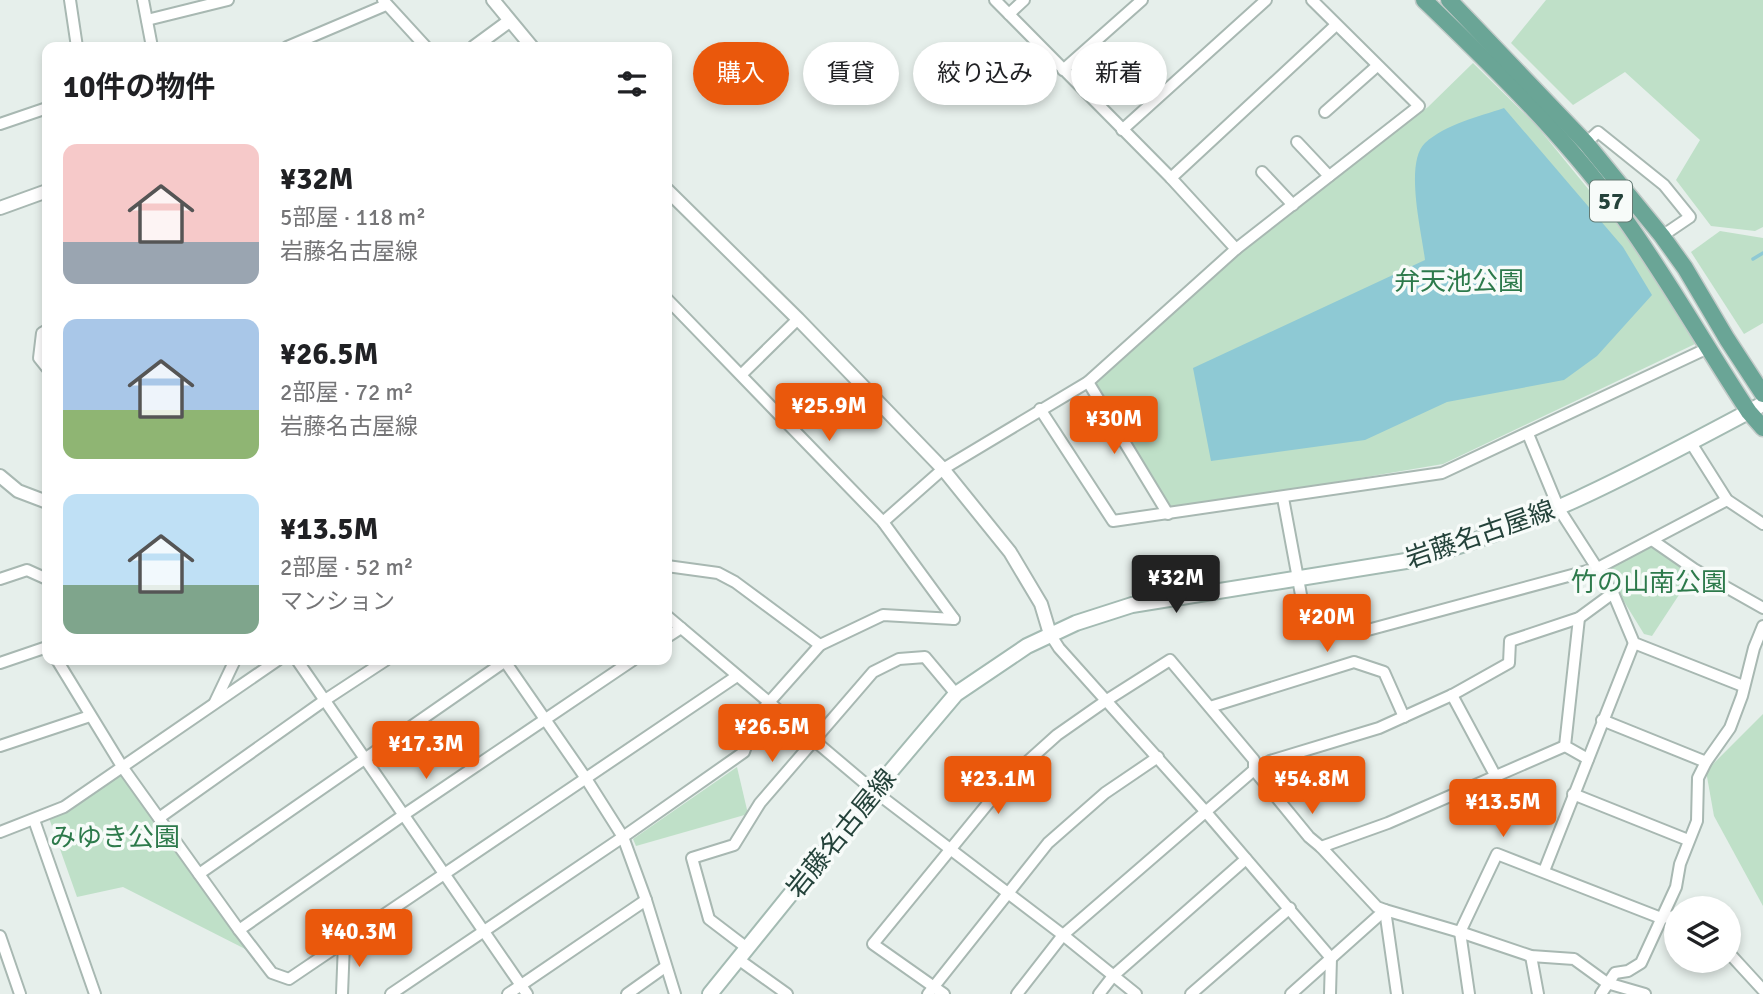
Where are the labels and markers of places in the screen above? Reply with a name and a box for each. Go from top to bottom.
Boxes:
pin: ¥25.9M [772,384,886,443]
pin: ¥30M [1073,396,1155,456]
pin: ¥32M [1135,556,1217,615]
pin: ¥20M [1286,594,1368,654]
pin: ¥26.5M [715,704,829,764]
pin: ¥17.3M [369,722,483,781]
pin: ¥23.1M [941,756,1055,816]
pin: ¥54.8M [1255,756,1369,816]
pin: ¥13.5M [1446,780,1560,839]
pin: ¥40.3M [302,909,416,969]

